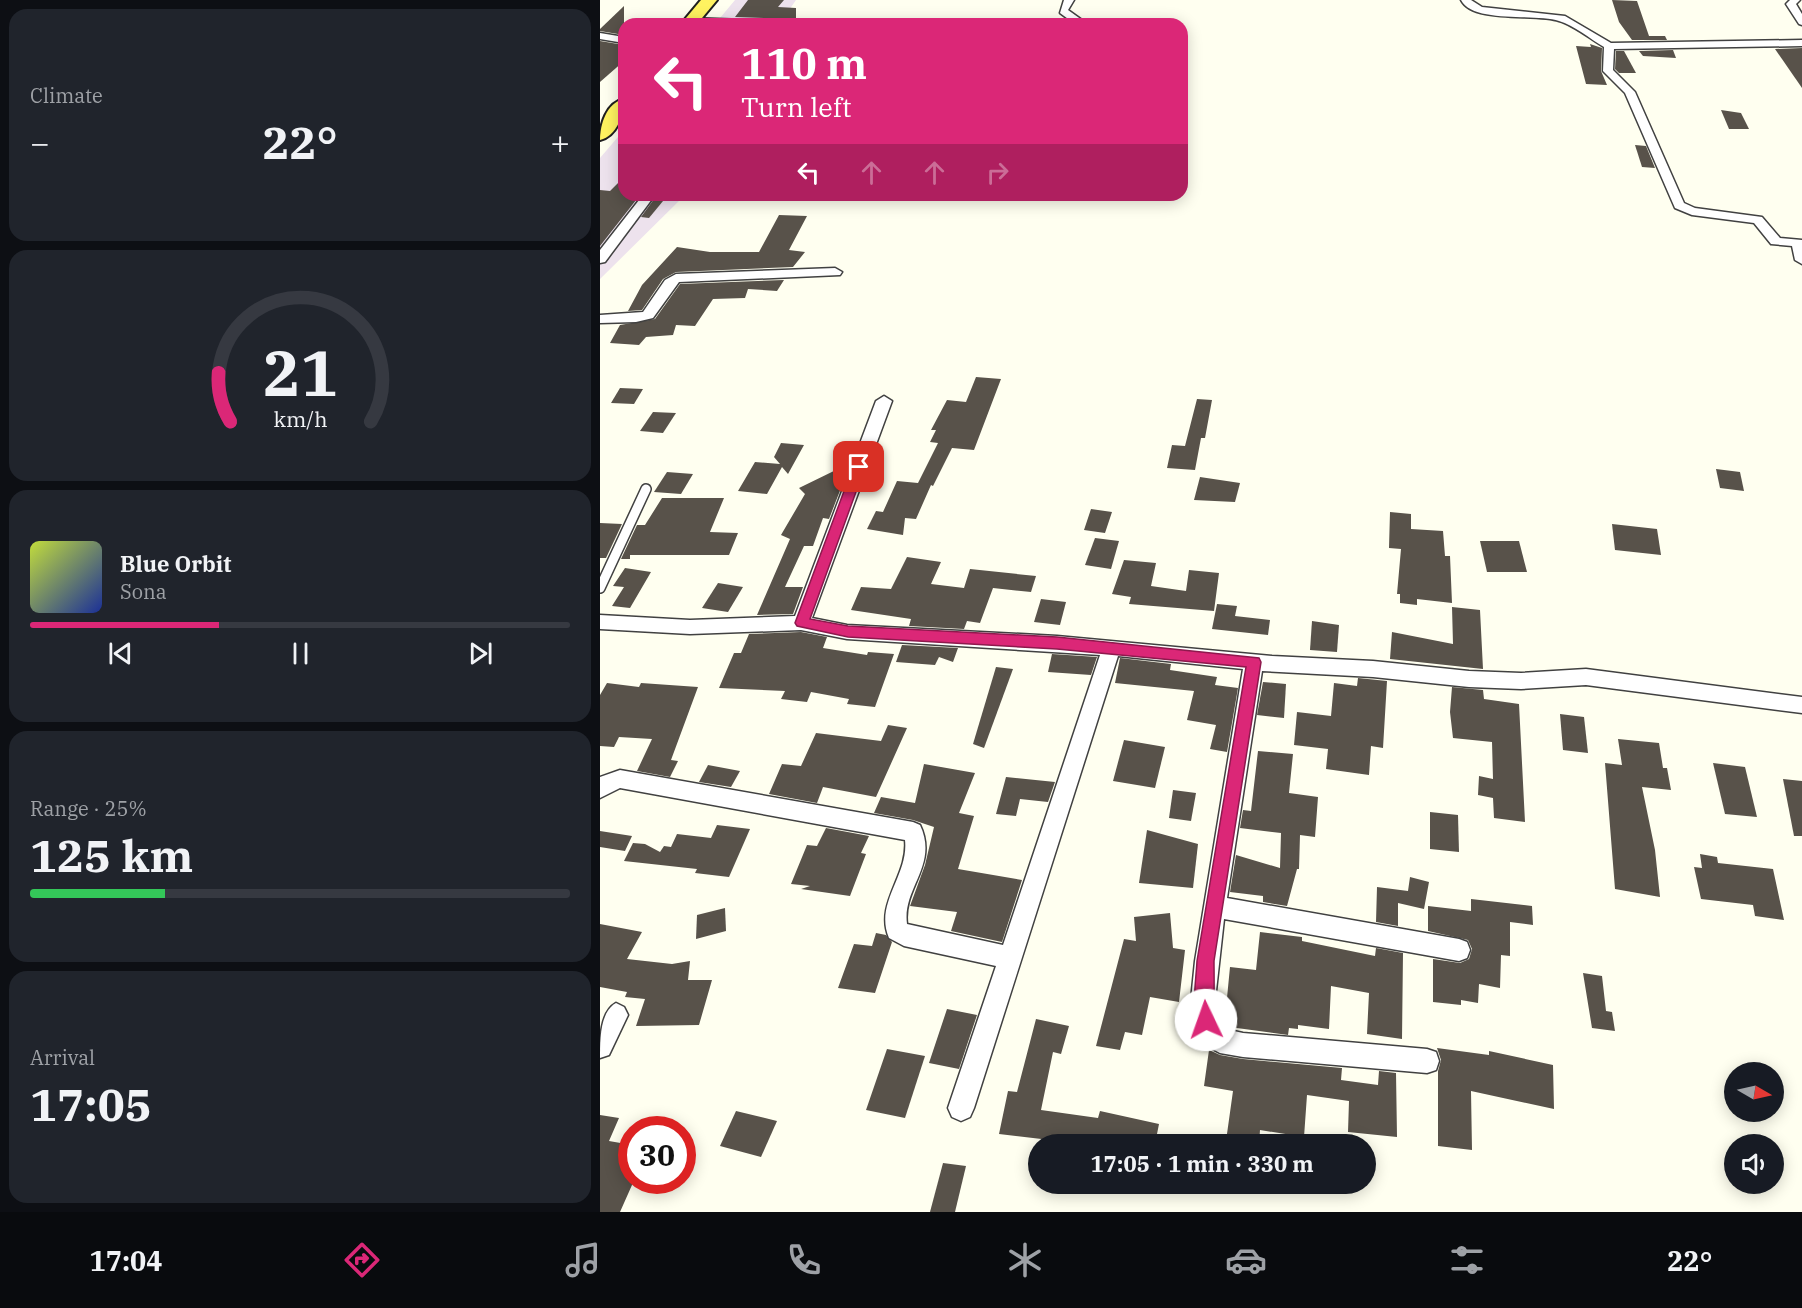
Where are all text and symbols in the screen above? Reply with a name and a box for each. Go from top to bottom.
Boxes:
text: 110 m [741,36,867,91]
icon: left [642,42,720,120]
text: Climate [30,82,103,109]
text: Turn left [741,89,852,124]
text: 22° [262,113,338,171]
text: − [30,121,50,164]
text: + [550,121,570,164]
icon: left [792,156,825,189]
icon: ahead [855,156,888,189]
icon: ahead [918,156,951,189]
icon: right [981,156,1014,189]
text: 21 [263,333,337,414]
text: km/h [273,406,327,434]
pin [833,441,884,492]
icon: arrive [842,450,875,483]
text: Blue Orbit [120,549,231,578]
text: Sona [120,578,167,605]
icon: previous [104,637,137,670]
icon: pause [284,637,317,670]
icon: next [464,637,497,670]
text: Range · 25% [30,795,147,822]
text: 125 km [30,826,193,884]
position arrow [1174,988,1238,1052]
text: Arrival [30,1044,95,1071]
north arrow [1724,1062,1784,1122]
map controls [1724,1062,1784,1194]
text: 17:05 [30,1075,152,1133]
speed limit sign: 30 [618,1116,696,1194]
button: sound [1724,1134,1784,1194]
text: 17:05 · 1 min · 330 m [1090,1149,1314,1178]
icon: directions [341,1239,383,1281]
icon: music [562,1239,604,1281]
icon: phone [783,1239,825,1281]
icon: climate [1004,1239,1046,1281]
icon: car [1225,1239,1267,1281]
icon: filters [1446,1239,1488,1281]
text: 17:04 [89,1243,162,1278]
text: 22° [1667,1243,1712,1278]

